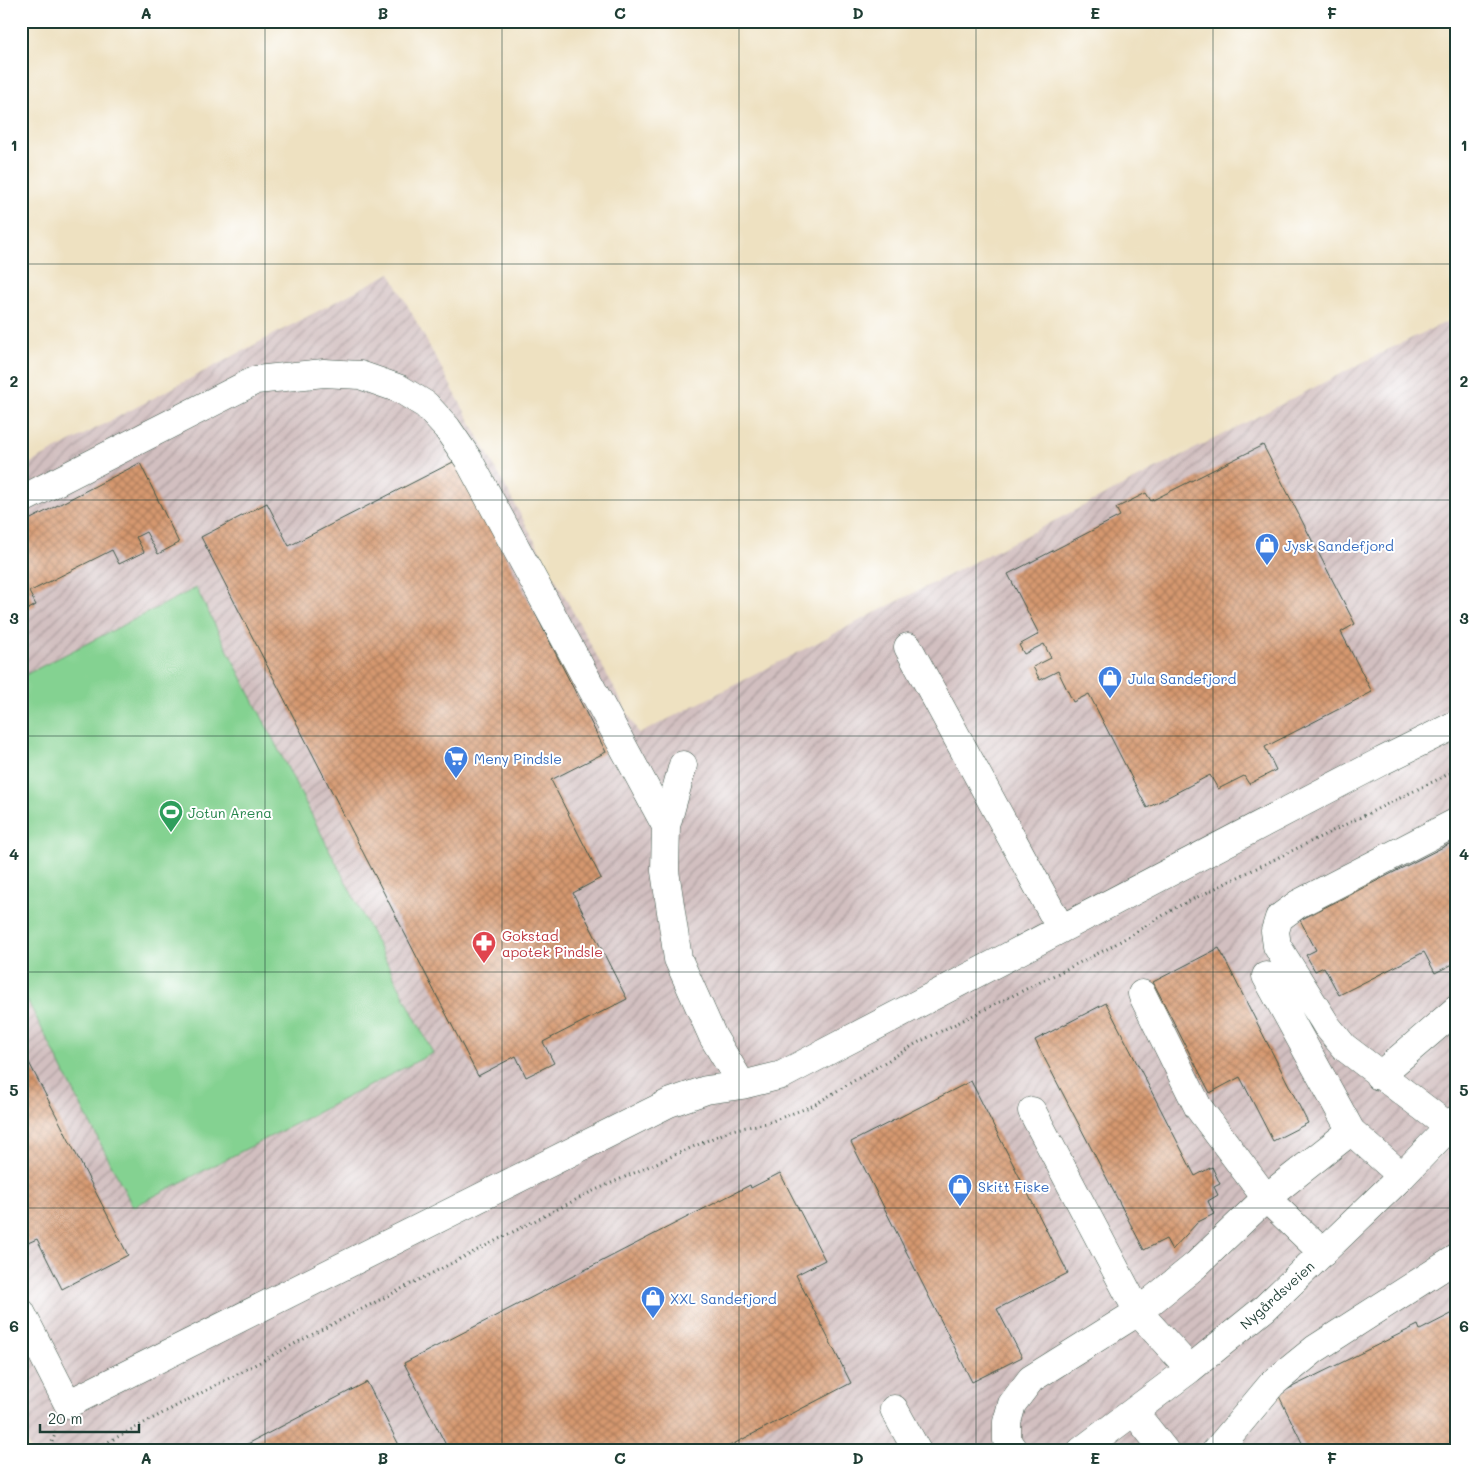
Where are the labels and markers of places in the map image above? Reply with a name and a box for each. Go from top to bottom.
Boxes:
shop icon: Jysk Sandefjord [1254,532,1280,566]
place label: Jysk Sandefjord [1284,536,1394,555]
shop icon: Jula Sandefjord [1097,665,1123,699]
place label: Jula Sandefjord [1128,669,1236,688]
supermarket icon: Meny Pindsle [443,745,469,779]
place label: Meny Pindsle [474,749,562,768]
sports icon: Jotun Arena [158,799,184,833]
place label: Jotun Arena [188,803,272,822]
place label: Gokstad apotek Pindsle [502,926,603,961]
pharmacy icon: Gokstad apotek Pindsle [471,930,497,964]
shop icon: Skitt Fiske [947,1173,973,1207]
place label: Skitt Fiske [978,1177,1049,1196]
shop icon: XXL Sandefjord [640,1285,666,1319]
place label: XXL Sandefjord [670,1289,777,1308]

